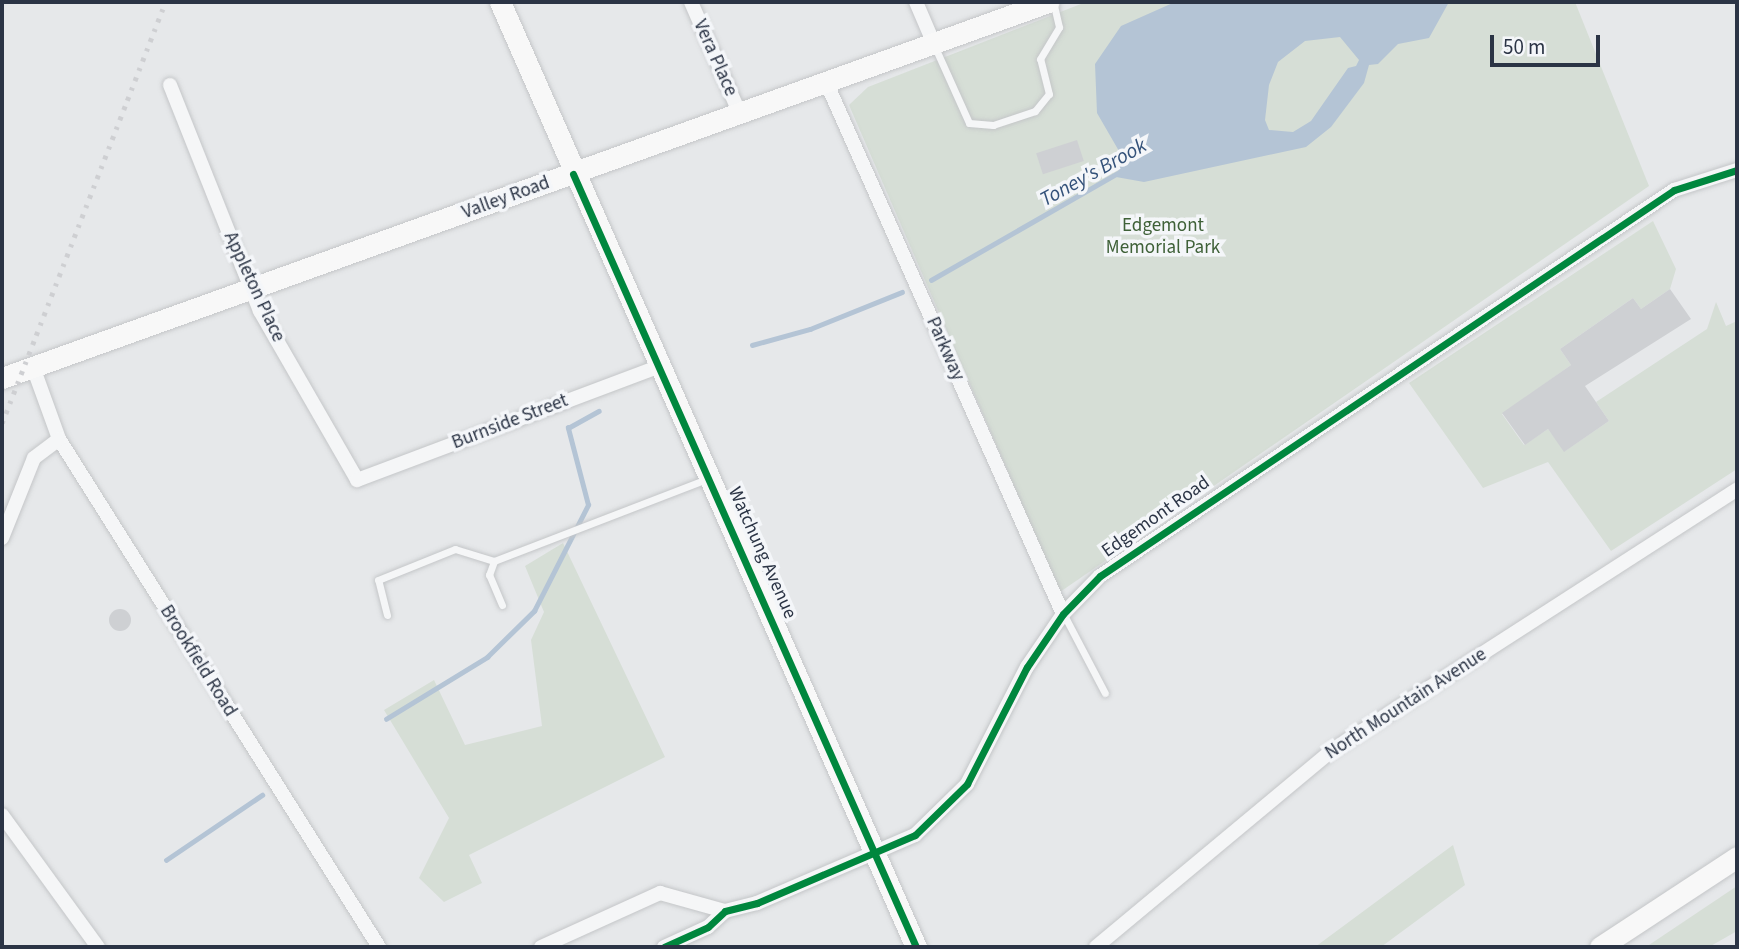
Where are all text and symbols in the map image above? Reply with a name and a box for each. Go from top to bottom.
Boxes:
street label: Vera Place [688,16,742,100]
scale bar [1494,21,1604,65]
text: 50 m [1503,32,1545,62]
water label: Toney's Brook [1035,132,1151,212]
street label: Valley Road [459,172,553,224]
park label: Edgemont Memorial Park [1106,215,1220,259]
street label: Appleton Place [219,228,289,346]
street label: Parkway [921,314,969,384]
street label: Burnside Street [449,389,571,455]
street label: Edgemont Road [1098,471,1214,563]
street label: Watchung Avenue [723,484,801,622]
street label: Brookfield Road [155,601,241,721]
street label: North Mountain Avenue [1321,643,1491,765]

